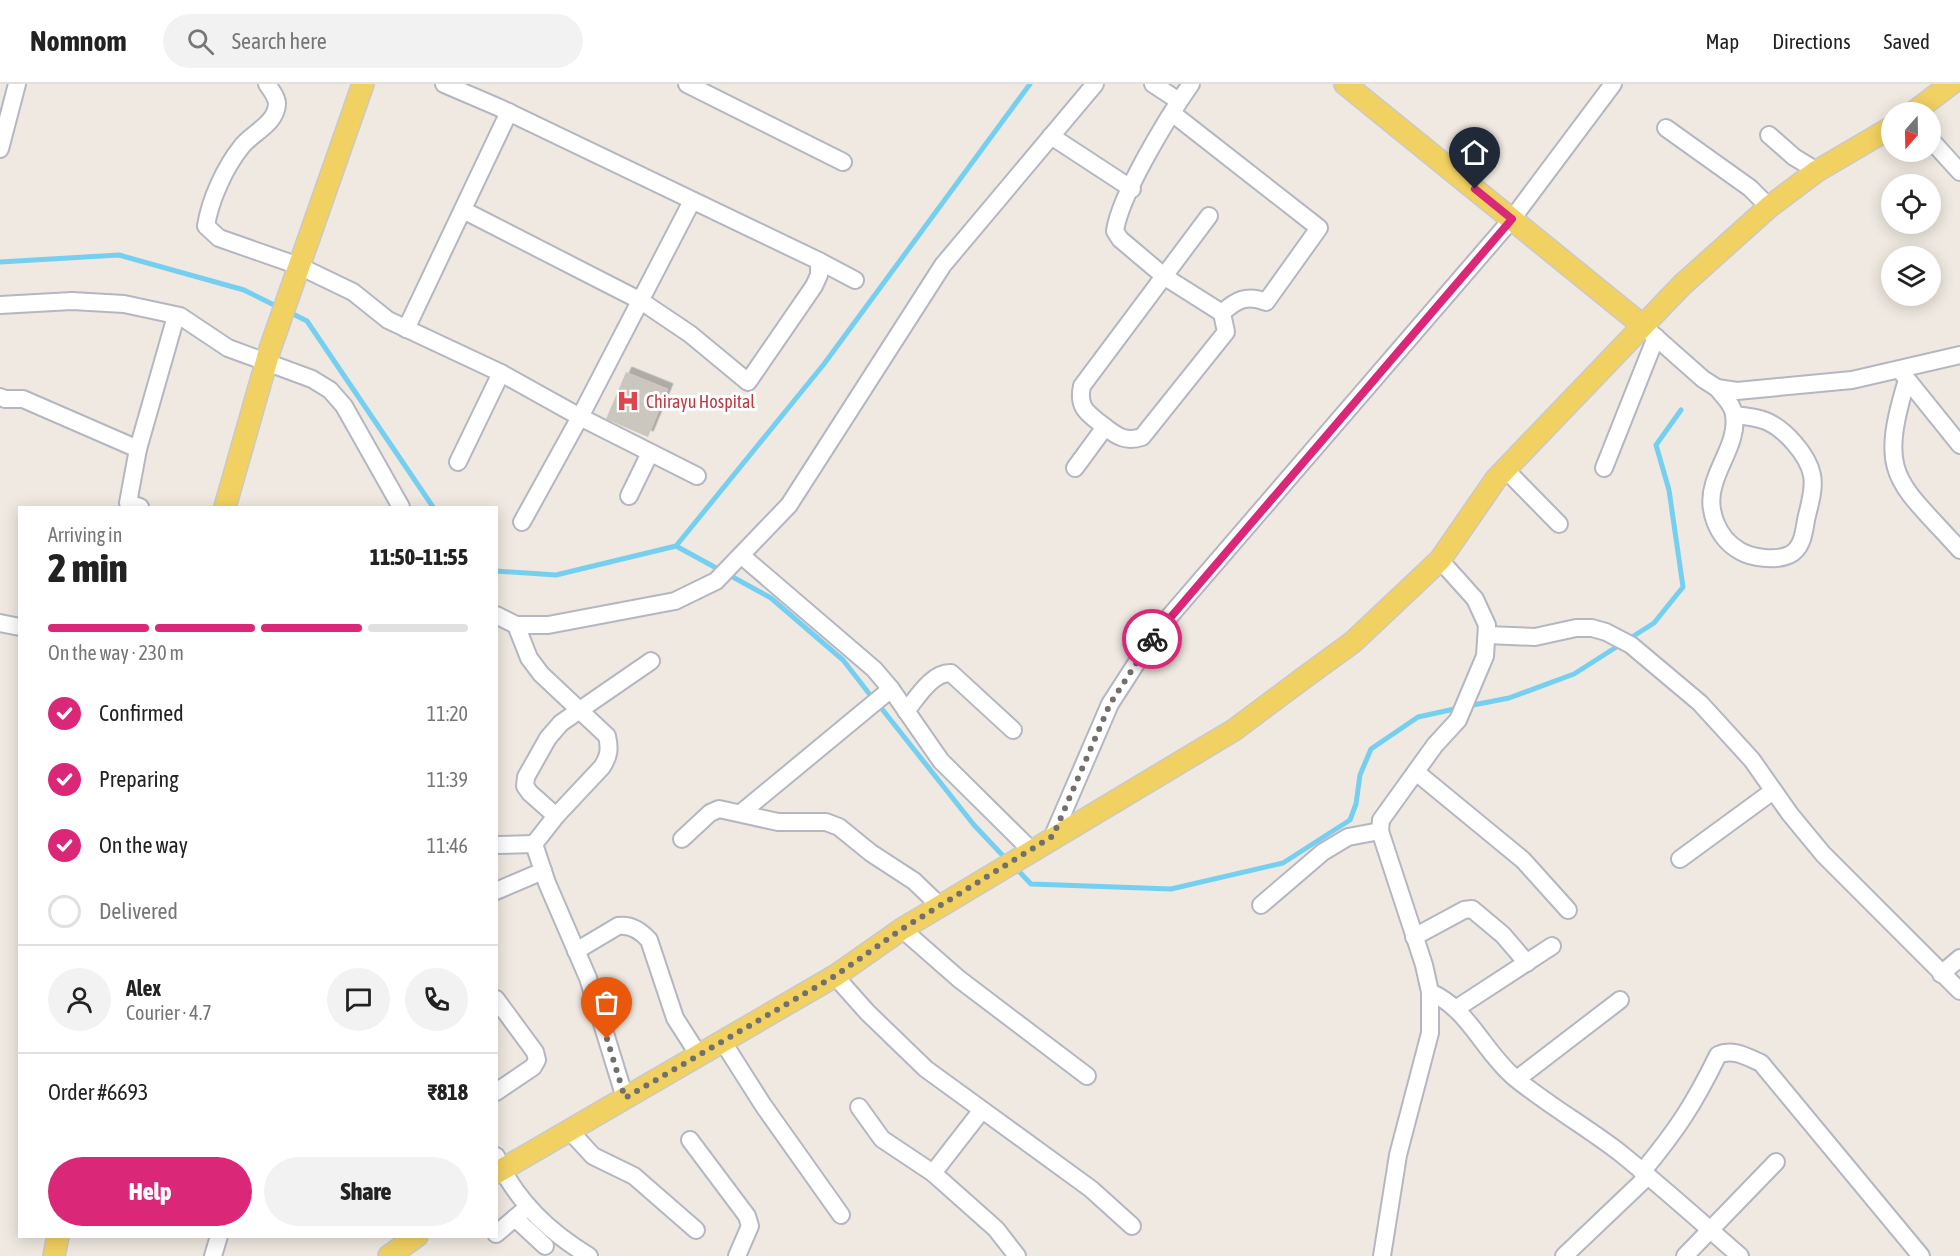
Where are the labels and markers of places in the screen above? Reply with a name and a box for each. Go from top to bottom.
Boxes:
pin [1449,127,1500,189]
hospital icon: Chirayu Hospital [615,388,641,414]
place label: Chirayu Hospital [646,391,755,412]
pin [581,977,632,1039]

